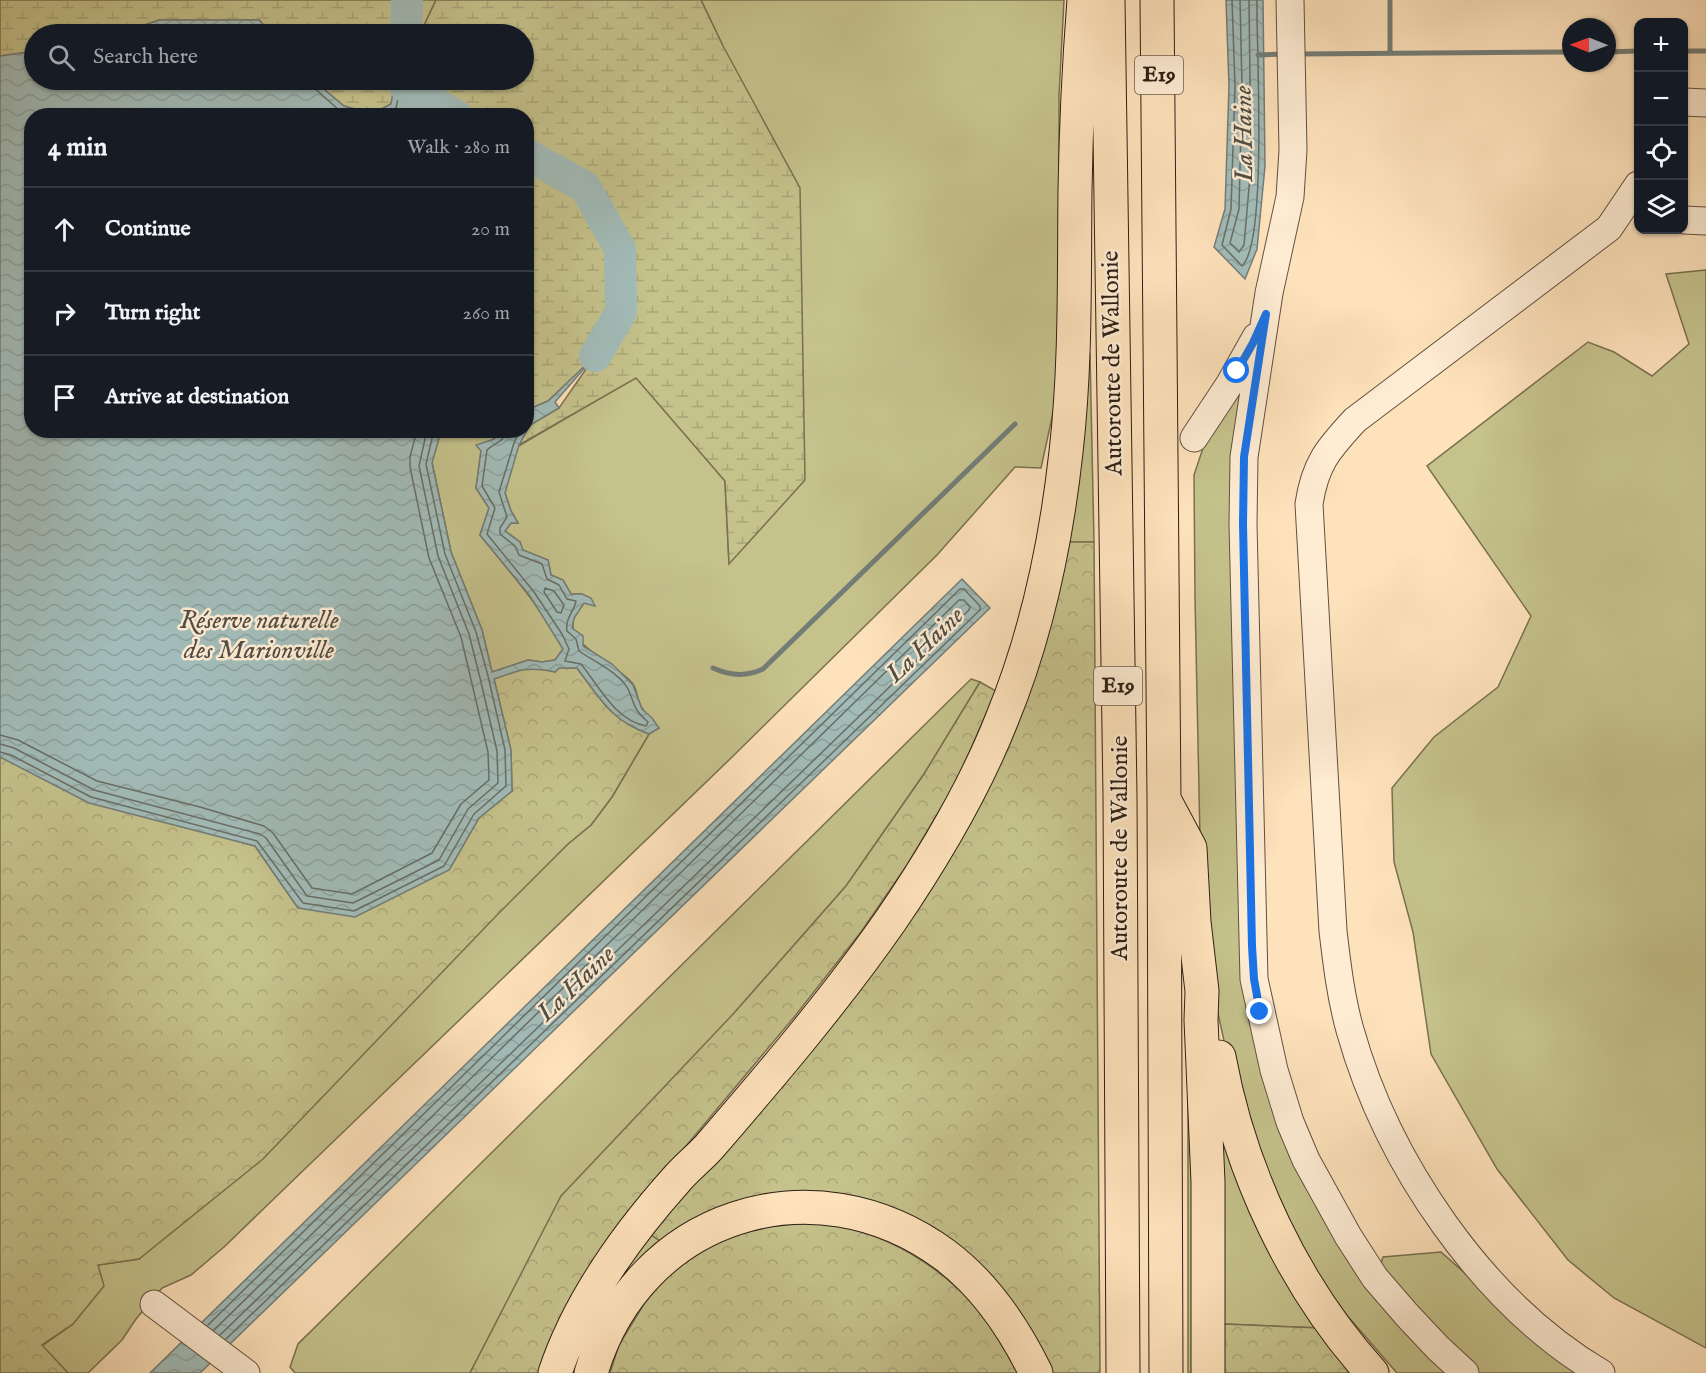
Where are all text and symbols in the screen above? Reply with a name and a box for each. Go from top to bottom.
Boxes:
north arrow [1562,18,1616,72]
map controls [1634,18,1688,234]
button: + [1634,18,1688,72]
search box [24,24,534,90]
icon: search [45,41,78,74]
text: Search here [93,43,198,71]
road number: E19 [1135,56,1183,94]
button: − [1634,72,1688,126]
water label: La Haine [1227,85,1261,183]
button: locate [1634,126,1688,180]
text: 4 min [48,131,107,164]
text: Walk · 280 m [407,135,510,160]
button: layers [1634,180,1688,234]
icon: ahead [48,213,81,246]
text: Continue [105,215,191,243]
text: 20 m [471,217,510,242]
street label: Autoroute de Wallonie [1096,250,1130,477]
icon: right [48,297,81,330]
text: Turn right [105,299,200,327]
text: 260 m [463,301,510,326]
route start [1223,357,1249,383]
icon: arrive [48,381,81,414]
text: Arrive at destination [105,383,289,411]
water label: La Haine [878,599,971,691]
water label: Réserve naturelle des Marionville [179,604,339,667]
road number: E19 [1094,667,1142,705]
street label: Autoroute de Wallonie [1105,735,1136,962]
water label: La Haine [529,938,622,1030]
route end [1246,998,1272,1024]

